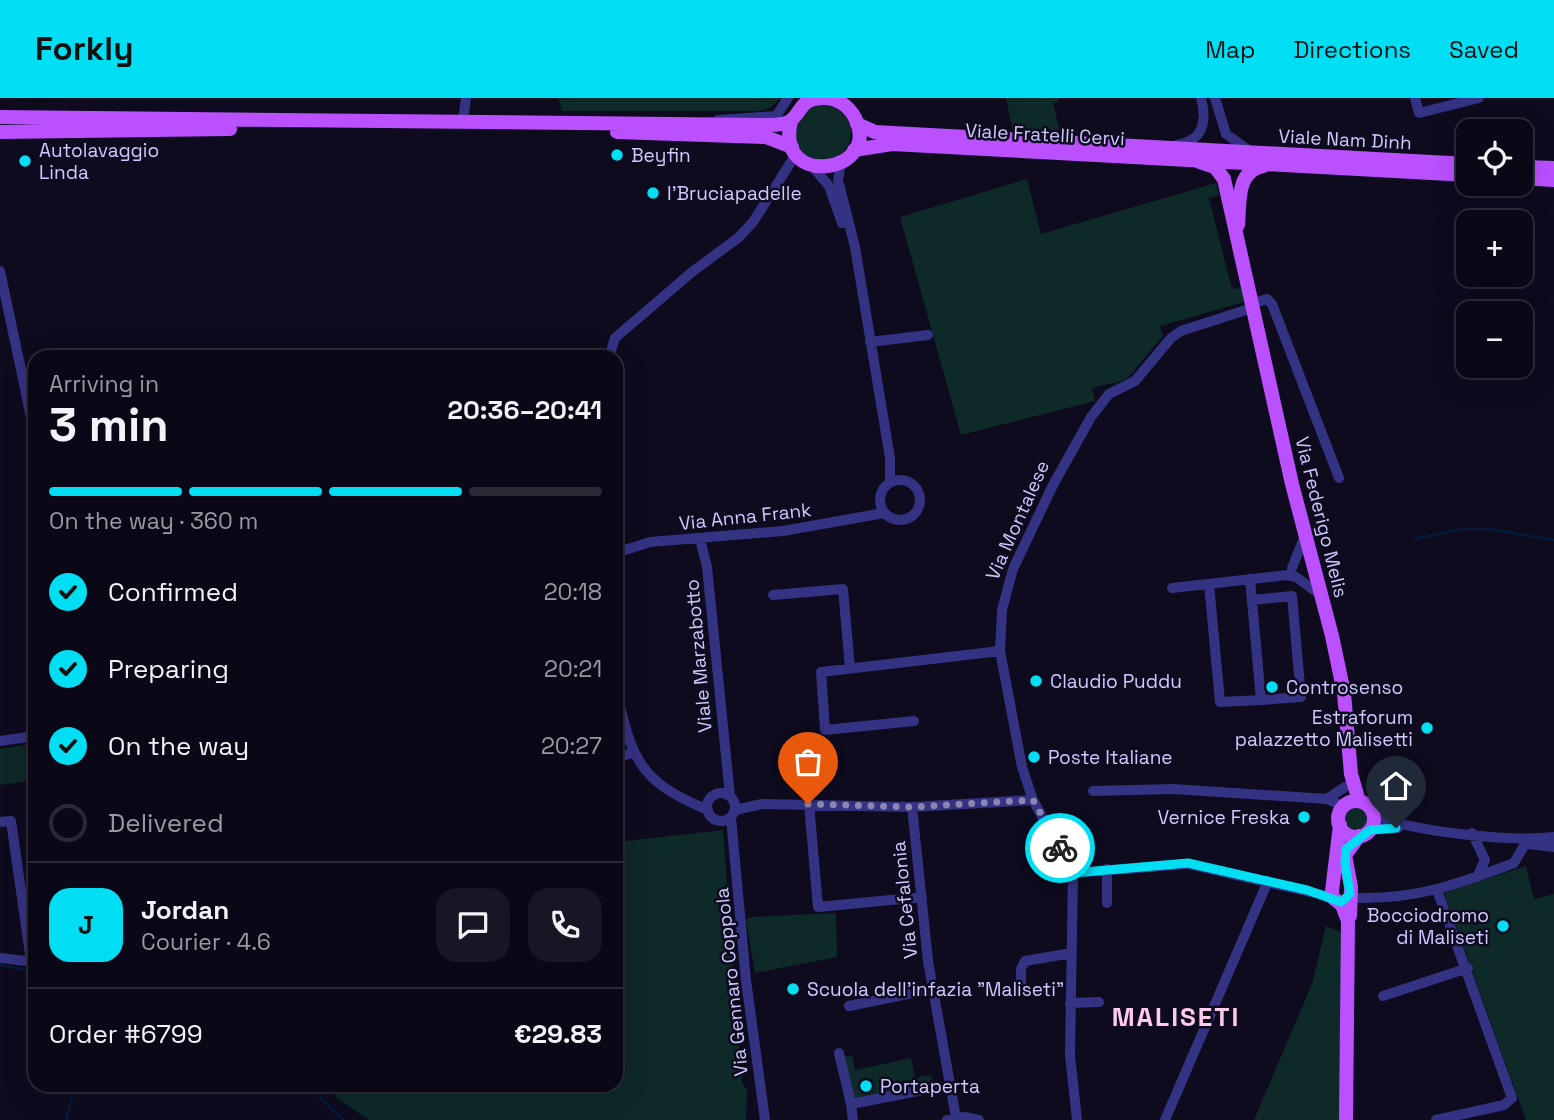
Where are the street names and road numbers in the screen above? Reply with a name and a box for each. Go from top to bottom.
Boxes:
street label: Viale Fratelli Cervi [965,118,1125,151]
street label: Viale Nam Dinh [1278,124,1412,155]
street label: Via Federigo Melis [1289,434,1354,600]
street label: Via Montalese [980,456,1055,584]
street label: Via Anna Frank [678,497,812,536]
street label: Viale Marzabotto [679,578,718,734]
street label: Via Cefalonia [886,840,923,960]
street label: Via Gennaro Coppola [709,886,754,1077]

